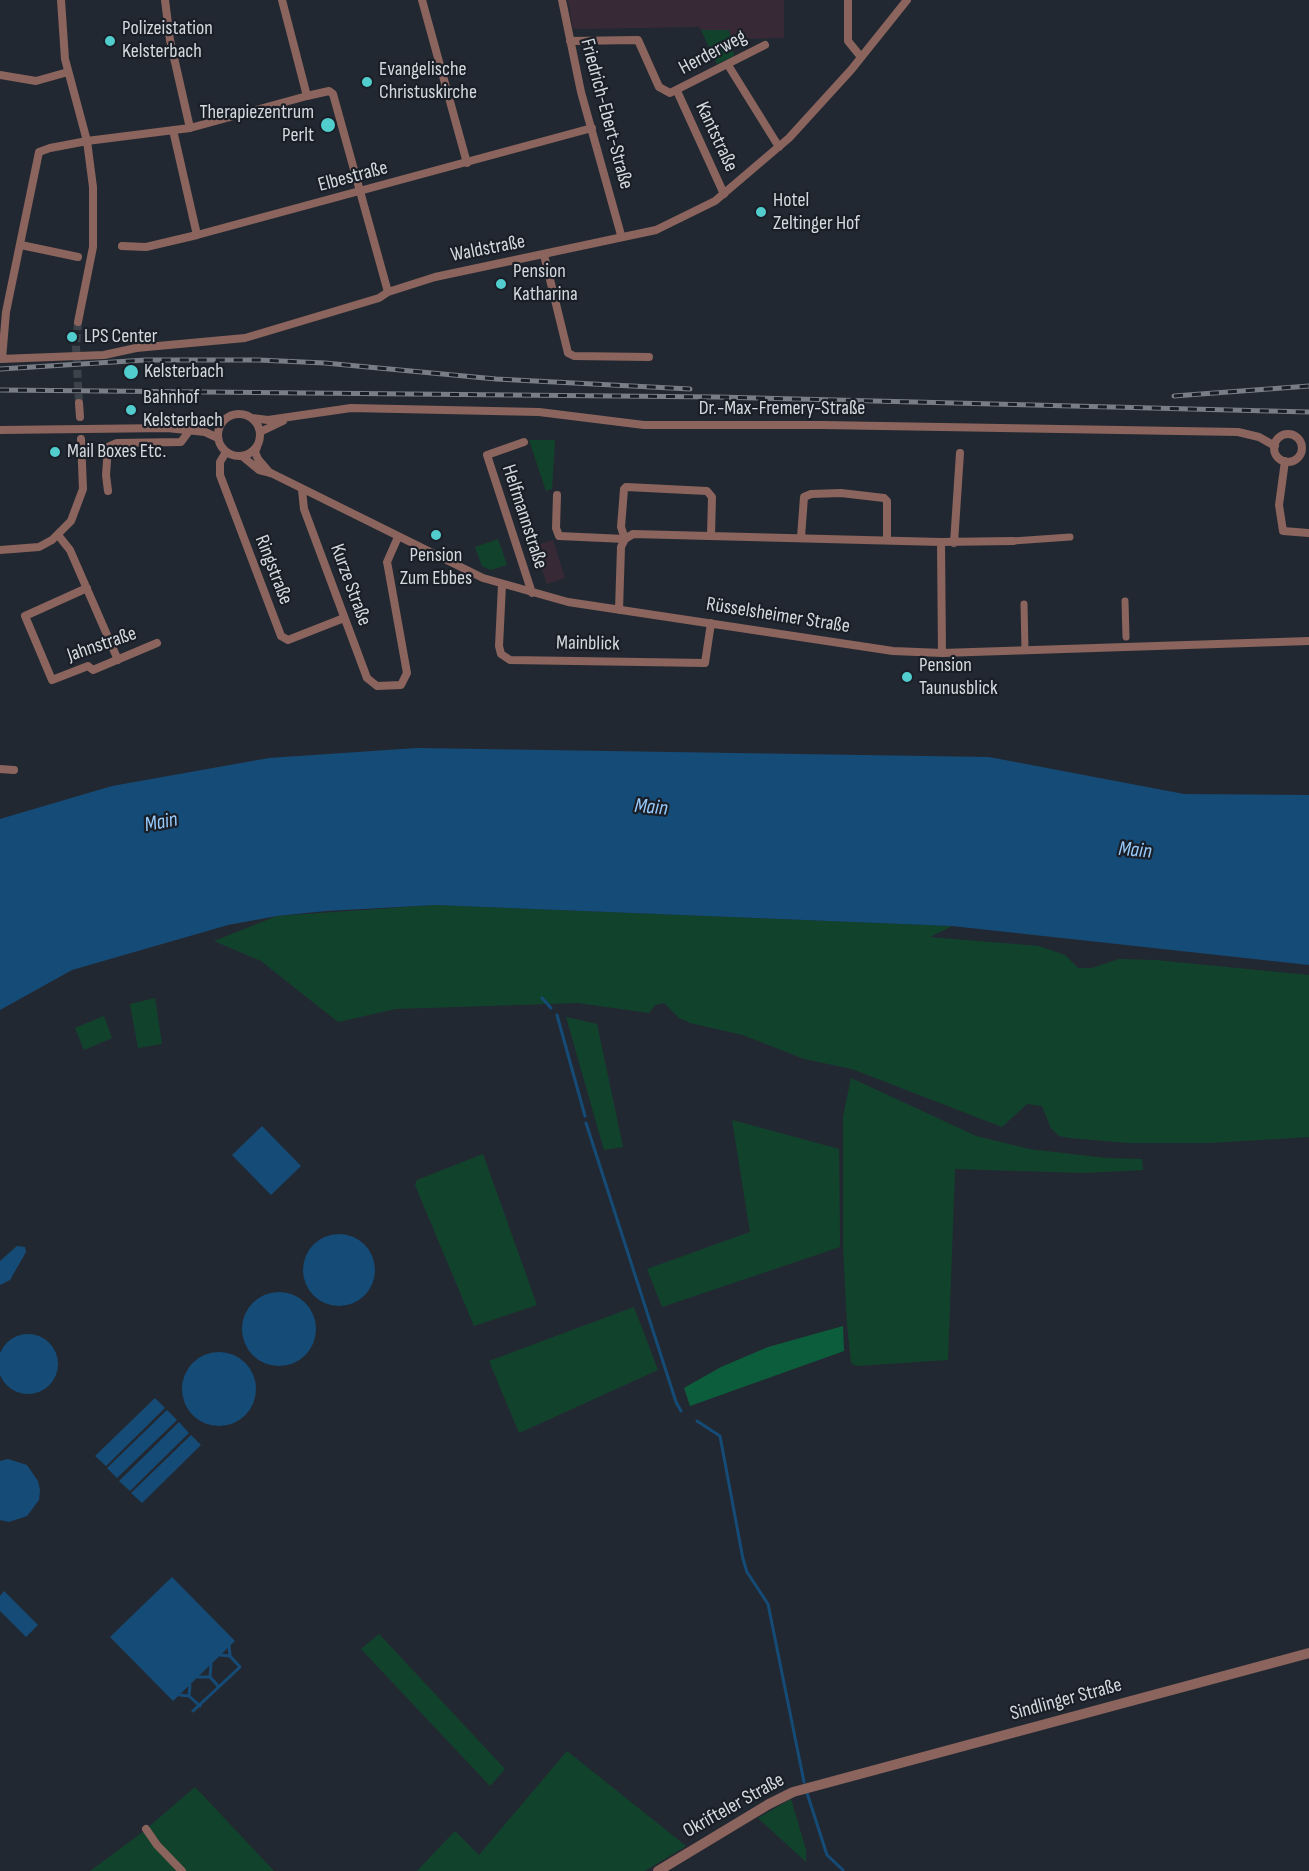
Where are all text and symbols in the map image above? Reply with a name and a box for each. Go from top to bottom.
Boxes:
place label: Polizeistation Kelsterbach [122,17,213,64]
street label: Herderweg [675,25,751,81]
marker: Polizeistation Kelsterbach [103,34,117,48]
street label: Friedrich-Ebert-Straße [574,36,638,192]
place label: Evangelische Christuskirche [379,58,477,105]
marker: Evangelische Christuskirche [360,75,374,89]
street label: Kantstraße [689,98,743,176]
place label: Therapiezentrum Perlt [200,101,314,148]
marker: Therapiezentrum Perlt [319,116,337,134]
street label: Elbestraße [316,156,390,198]
place label: Hotel Zeltinger Hof [773,189,860,236]
marker: Hotel Zeltinger Hof [754,205,768,219]
street label: Waldstraße [449,230,527,268]
place label: Pension Katharina [513,260,578,307]
marker: Pension Katharina [494,277,508,291]
place label: LPS Center [84,325,158,349]
marker: LPS Center [65,330,79,344]
place label: Kelsterbach [144,360,224,384]
marker: Kelsterbach [122,363,140,381]
place label: Bahnhof Kelsterbach [143,386,223,433]
street label: Dr.-Max-Fremery-Straße [699,397,865,421]
marker: Bahnhof Kelsterbach [124,403,138,417]
place label: Mail Boxes Etc. [67,440,166,464]
marker: Mail Boxes Etc. [48,445,62,459]
street label: Helfmannstraße [496,462,552,572]
marker: Pension Zum Ebbes [429,528,443,542]
street label: Ringstraße [249,532,297,608]
street label: Kurze Straße [324,541,376,629]
place label: Pension Zum Ebbes [400,544,472,591]
street label: Rüsselsheimer Straße [705,593,851,639]
street label: Jahnstraße [64,622,140,668]
street label: Mainblick [556,631,620,657]
place label: Pension Taunusblick [919,654,998,701]
marker: Pension Taunusblick [900,670,914,684]
water label: Main [633,794,669,822]
water label: Main [142,807,180,839]
water label: Main [1117,837,1153,865]
street label: Sindlinger Straße [1008,1674,1124,1726]
street label: Okrifteler Straße [679,1768,789,1844]

